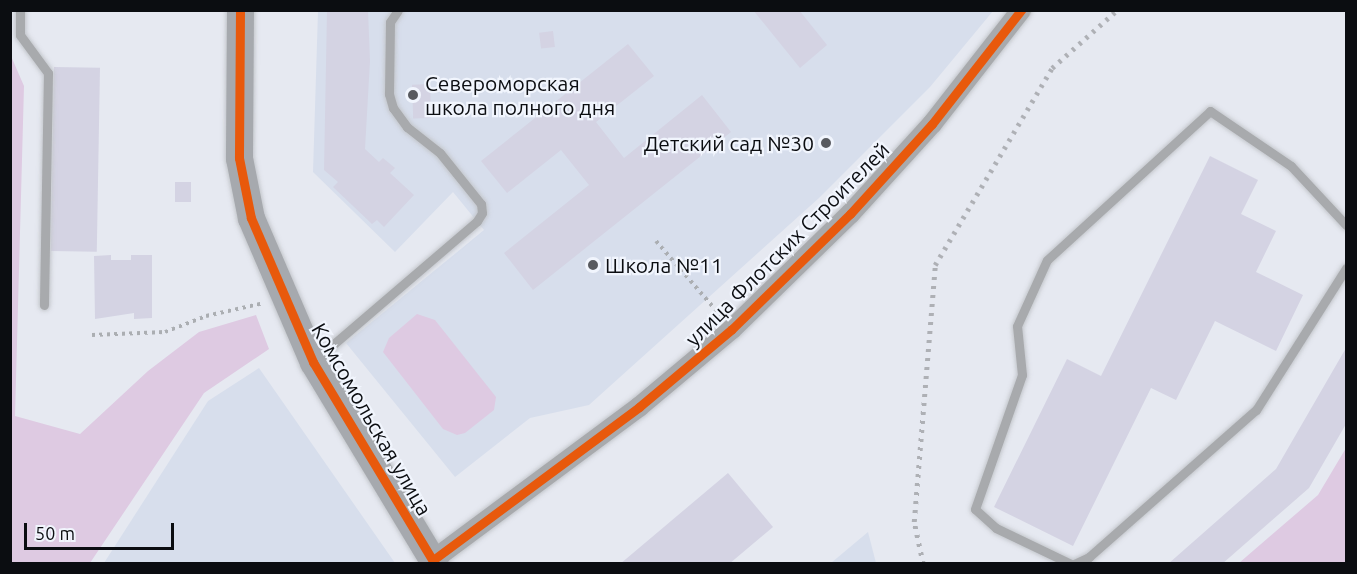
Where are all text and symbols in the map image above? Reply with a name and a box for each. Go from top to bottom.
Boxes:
place label: Североморская школа полного дня [425,70,615,120]
marker: Североморская школа полного дня [406,88,420,102]
place label: Детский сад №30 [644,130,814,156]
marker: Детский сад №30 [819,136,833,150]
street label: улица Флотских Строителей [680,137,894,351]
place label: Школа №11 [605,252,723,278]
marker: Школа №11 [586,258,600,272]
street label: Комсомольская улица [307,318,437,520]
scale bar [27,511,177,549]
text: 50 m [35,523,75,543]

